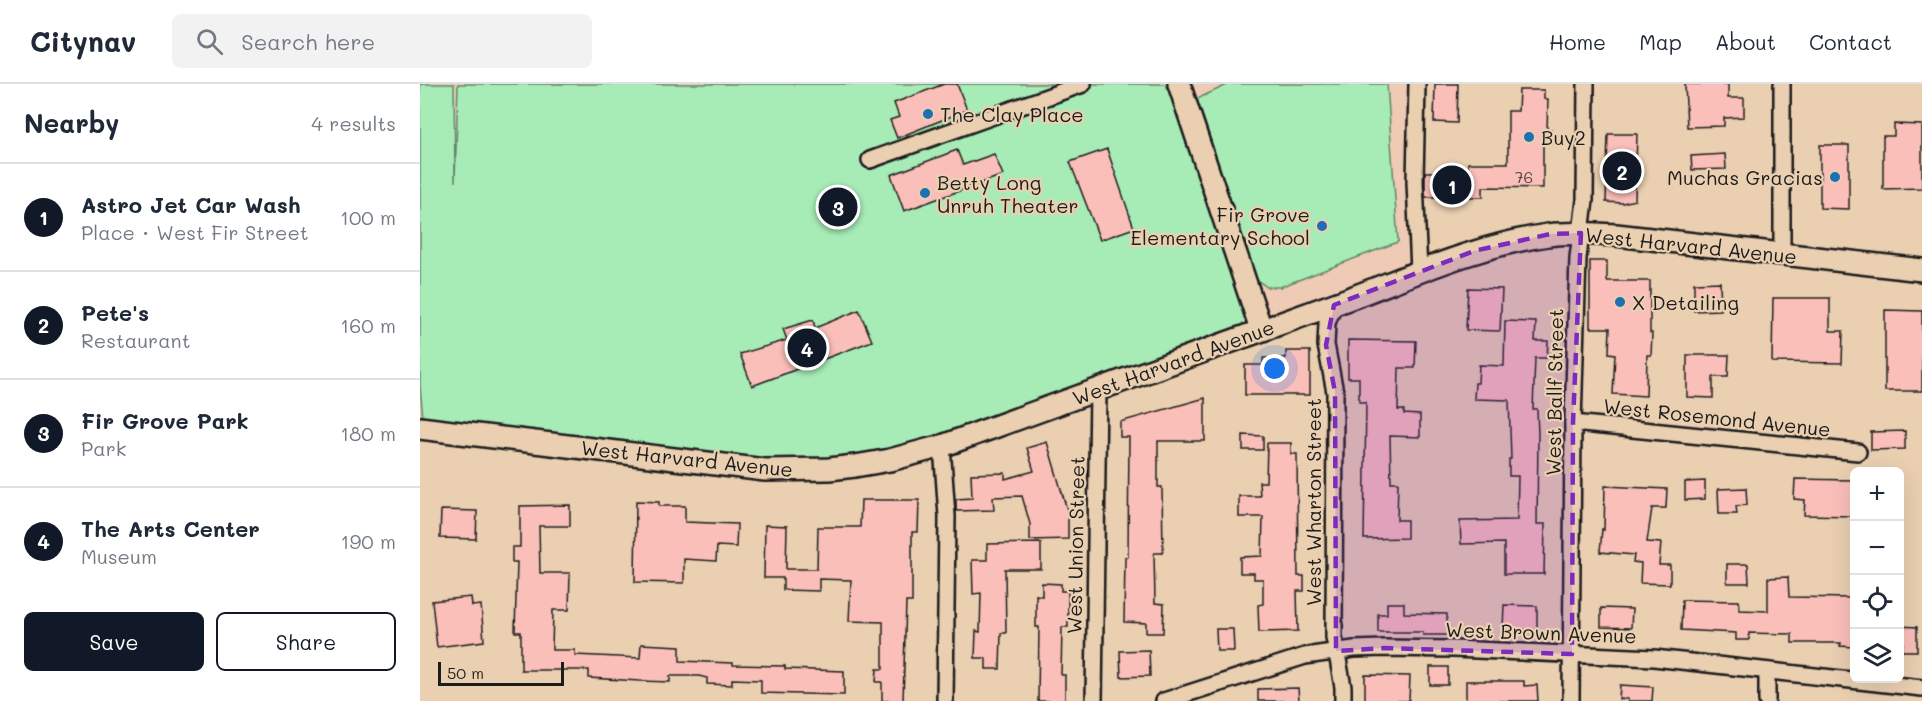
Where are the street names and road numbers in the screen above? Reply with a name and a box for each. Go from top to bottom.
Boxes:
street label: West Harvard Avenue [1584,221,1798,269]
street label: West Ballf Street [1540,308,1568,476]
street label: West Harvard Avenue [1068,313,1278,411]
street label: West Rosemond Avenue [1602,392,1832,442]
street label: West Wharton Street [1300,398,1326,606]
street label: West Harvard Avenue [580,434,794,482]
street label: West Union Street [1060,456,1090,634]
street label: West Brown Avenue [1445,616,1637,648]

